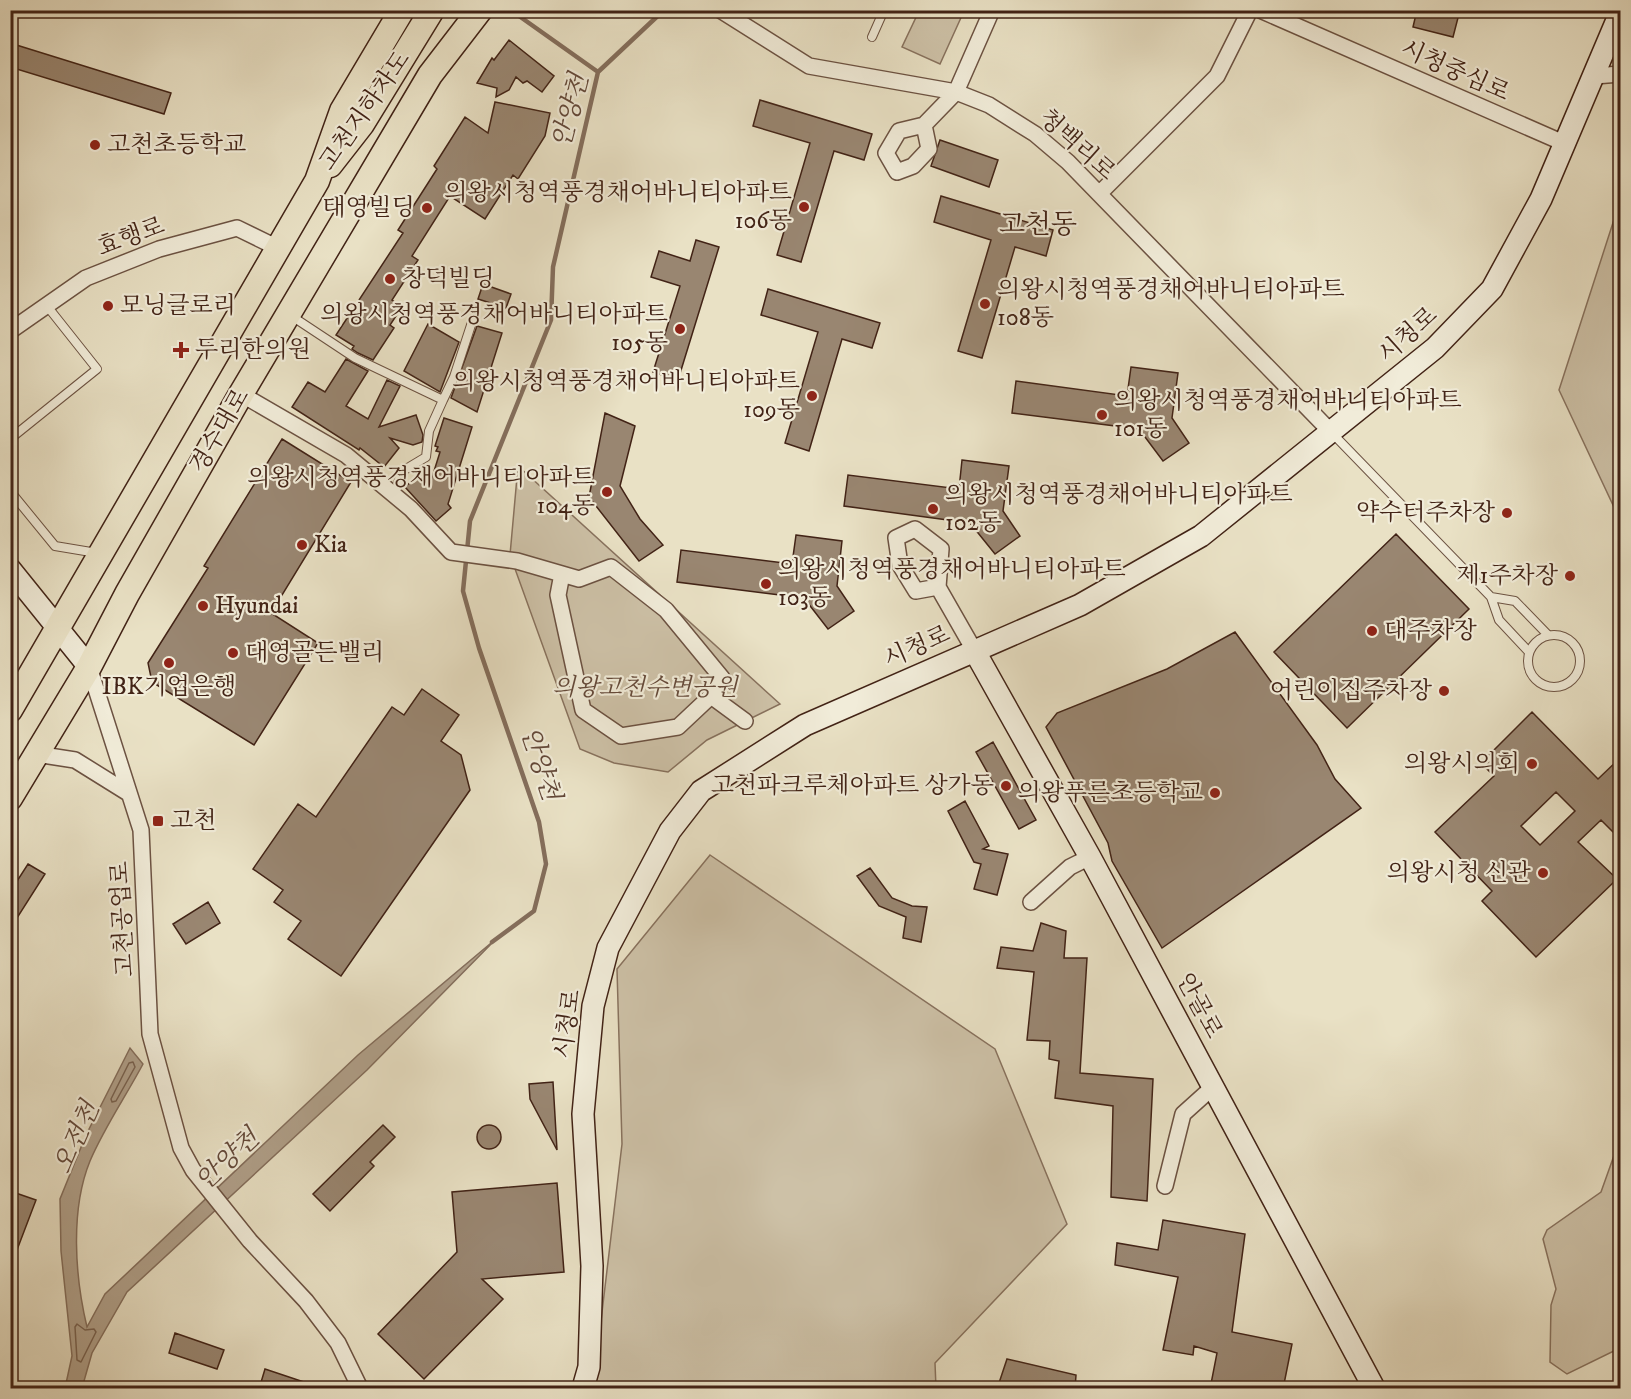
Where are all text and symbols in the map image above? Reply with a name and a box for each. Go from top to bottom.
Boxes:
street label: 시청중심로 [1396,34,1514,108]
street label: 고천지하차도 [313,45,417,177]
water label: 안양천 [545,69,597,152]
street label: 청백리로 [1032,103,1122,187]
place label: 고천초등학교 [107,130,246,160]
marker: 고천초등학교 [88,138,102,152]
place label: 의왕시청역풍경채어바니티아파트 106동 [444,178,792,236]
place label: 태영빌딩 [322,193,415,223]
marker: 의왕시청역풍경채어바니티아파트 106동 [797,200,811,214]
marker: 태영빌딩 [420,201,434,215]
district label: 고천동 [999,208,1077,242]
street label: 효행로 [93,211,169,263]
place label: 창덕빌딩 [402,264,495,294]
marker: 창덕빌딩 [383,272,397,286]
place label: 의왕시청역풍경채어바니티아파트 108동 [997,275,1345,333]
place label: 모닝글로리 [120,291,236,321]
marker: 의왕시청역풍경채어바니티아파트 108동 [978,297,992,311]
marker: 모닝글로리 [101,299,115,313]
place label: 의왕시청역풍경채어바니티아파트 105동 [320,300,668,358]
street label: 시청로 [1372,301,1444,369]
marker: 의왕시청역풍경채어바니티아파트 105동 [673,322,687,336]
place label: 두리한의원 [195,335,311,365]
marker: 두리한의원 [172,341,190,359]
place label: 의왕시청역풍경채어바니티아파트 109동 [452,367,800,425]
street label: 경수대로 [184,383,256,479]
place label: 의왕시청역풍경채어바니티아파트 101동 [1114,386,1462,444]
marker: 의왕시청역풍경채어바니티아파트 109동 [805,389,819,403]
marker: 의왕시청역풍경채어바니티아파트 101동 [1095,408,1109,422]
place label: 의왕시청역풍경채어바니티아파트 104동 [247,463,595,521]
place label: 의왕시청역풍경채어바니티아파트 102동 [945,480,1293,538]
marker: 의왕시청역풍경채어바니티아파트 104동 [600,485,614,499]
place label: 약수터주차장 [1356,498,1496,528]
marker: 의왕시청역풍경채어바니티아파트 102동 [926,502,940,516]
marker: 약수터주차장 [1500,506,1514,520]
place label: Kia [314,530,348,560]
marker: Kia [295,538,309,552]
place label: 의왕시청역풍경채어바니티아파트 103동 [778,555,1126,613]
place label: 제1주차장 [1456,561,1559,591]
marker: 제1주차장 [1563,569,1577,583]
marker: 의왕시청역풍경채어바니티아파트 103동 [759,577,773,591]
place label: Hyundai [215,591,298,621]
marker: Hyundai [196,599,210,613]
place label: 대주차장 [1384,616,1478,646]
street label: 시청로 [879,619,955,675]
marker: 대주차장 [1365,624,1379,638]
place label: 대영골든밸리 [245,638,384,668]
marker: 대영골든밸리 [226,646,240,660]
marker: IBK기업은행 [162,656,176,670]
place label: IBK기업은행 [102,672,236,702]
park label: 의왕고천수변공원 [552,673,740,703]
place label: 어린이집주차장 [1270,676,1433,706]
marker: 어린이집주차장 [1437,684,1451,698]
water label: 안양천 [513,723,568,807]
place label: 의왕시의회 [1404,749,1520,779]
marker: 의왕시의회 [1525,757,1539,771]
place label: 고천파크루체아파트 상가동 [711,771,994,801]
place label: 의왕푸른초등학교 [1018,778,1203,808]
marker: 고천파크루체아파트 상가동 [999,779,1013,793]
marker: 의왕푸른초등학교 [1208,786,1222,800]
place label: 고천 [170,806,216,836]
marker: 고천 [151,814,165,828]
place label: 의왕시청 신관 [1387,858,1531,888]
street label: 고천공업로 [105,860,141,978]
marker: 의왕시청 신관 [1536,866,1550,880]
street label: 안골로 [1169,968,1229,1044]
street label: 시청로 [548,987,588,1061]
water label: 오전천 [47,1095,108,1179]
water label: 안양천 [189,1121,268,1198]

